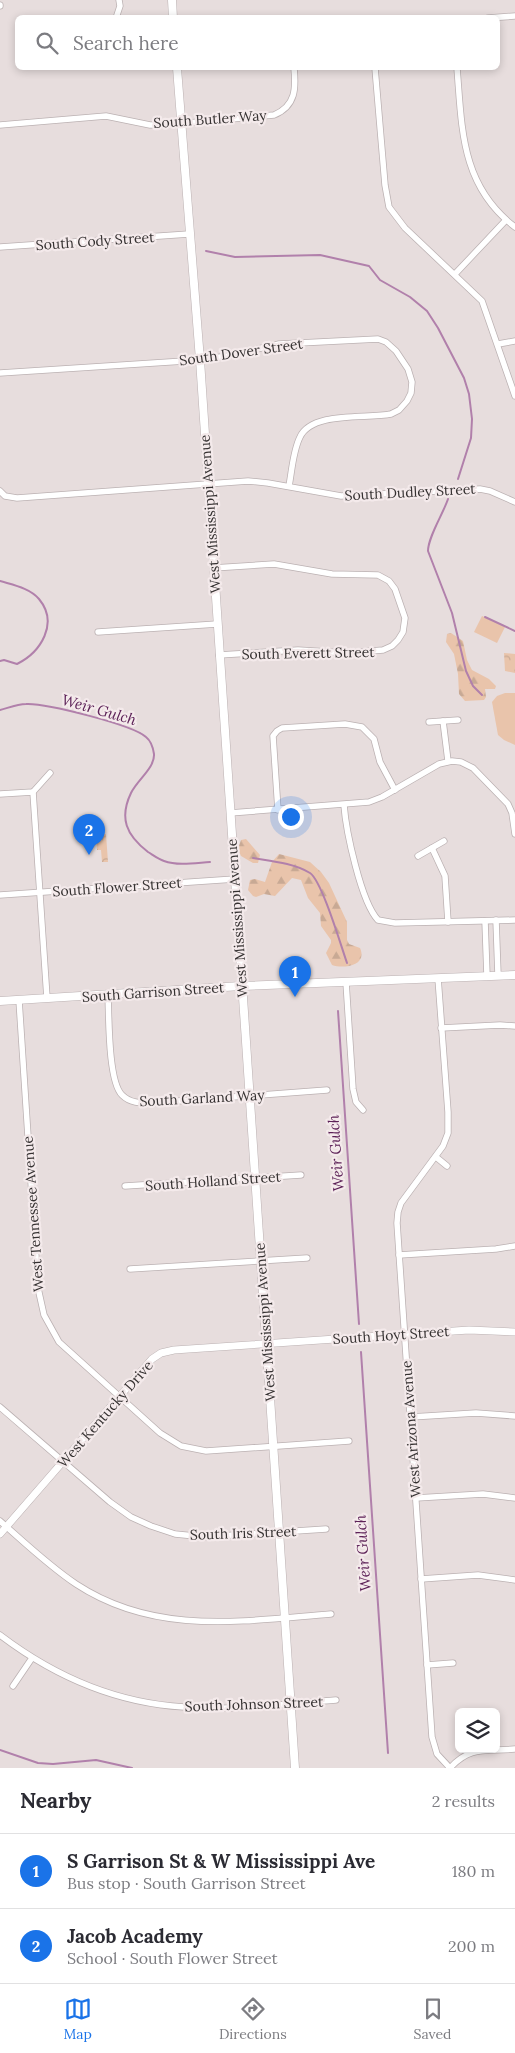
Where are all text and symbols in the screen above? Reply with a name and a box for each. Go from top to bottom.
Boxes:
search box [15,15,500,70]
icon: search [33,29,61,57]
text: Search here [73,31,179,55]
street label: South Butler Way [153,106,268,132]
street label: South Cody Street [35,228,156,254]
street label: South Dover Street [178,334,304,370]
street label: West Mississippi Avenue [195,434,225,594]
street label: South Dudley Street [344,480,477,504]
street label: South Everett Street [241,643,375,663]
water label: Weir Gulch [60,690,139,729]
your location [278,804,304,830]
pin: 2 [73,814,105,855]
street label: West Mississippi Avenue [222,838,252,998]
street label: South Flower Street [52,873,183,900]
pin: 1 [279,956,311,997]
street label: South Garrison Street [81,978,225,1006]
street label: South Garland Way [139,1086,266,1110]
water label: Weir Gulch [323,1114,348,1192]
street label: West Tennessee Avenue [19,1135,47,1293]
street label: South Holland Street [145,1167,282,1195]
street label: West Mississippi Avenue [250,1242,280,1402]
street label: South Hoyt Street [332,1322,451,1348]
street label: West Kentucky Drive [53,1356,157,1471]
street label: West Arizona Avenue [397,1359,425,1498]
water label: Weir Gulch [350,1514,375,1592]
street label: South Iris Street [190,1522,297,1544]
street label: South Johnson Street [184,1693,324,1715]
map controls [455,1708,500,1753]
button: layers [455,1708,500,1753]
text: Nearby [20,1787,91,1814]
text: 2 results [432,1791,495,1811]
text: S Garrison St & W Mississippi Ave [67,1849,375,1873]
text: 1 [33,1861,39,1881]
text: 180 m [452,1861,495,1881]
text: Bus stop · South Garrison Street [67,1873,306,1893]
text: Jacob Academy [67,1924,203,1948]
text: 2 [32,1936,40,1956]
text: 200 m [448,1936,495,1956]
text: School · South Flower Street [67,1948,278,1968]
tab: Map [63,1995,92,2043]
tab: Directions [219,1995,287,2043]
tab: Saved [414,1995,452,2043]

